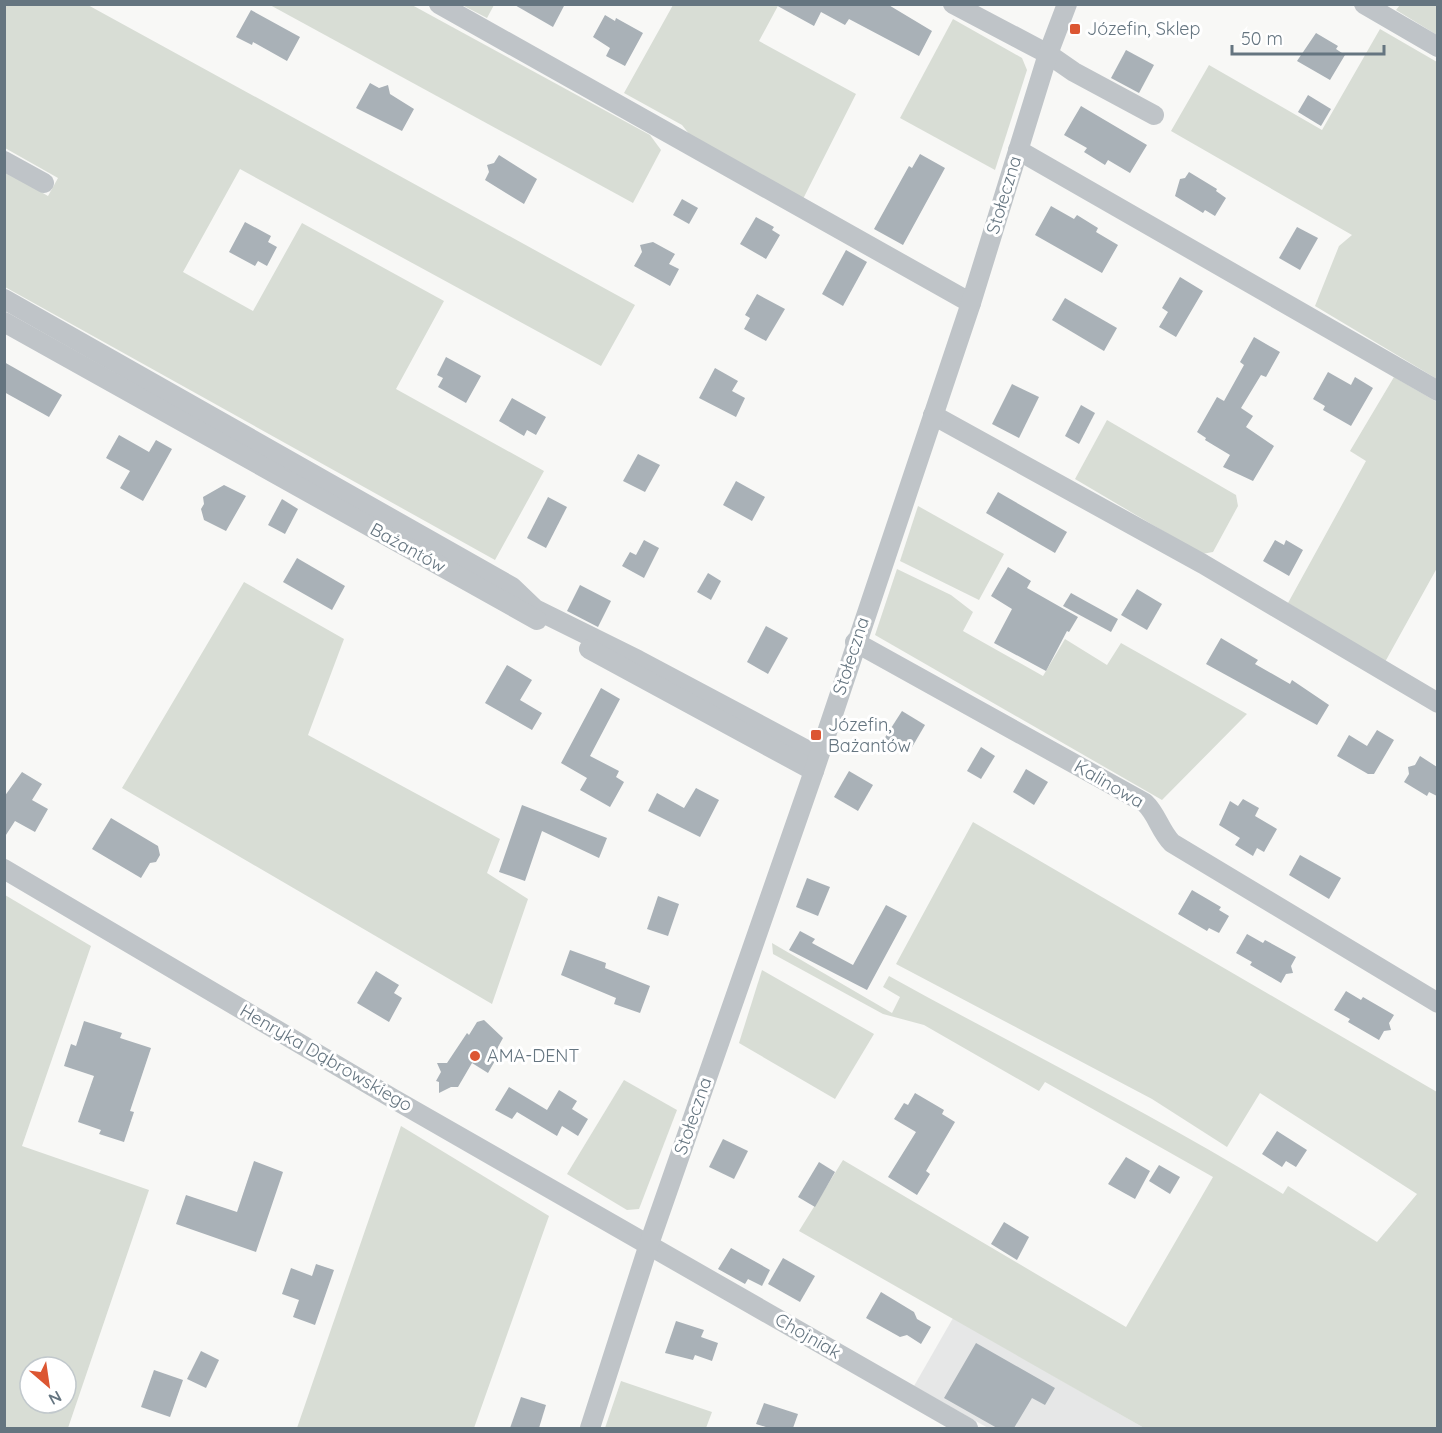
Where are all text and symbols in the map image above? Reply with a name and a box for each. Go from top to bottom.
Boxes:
place label: Józefin, Sklep [1087,17,1201,40]
scale bar [1232,18,1384,56]
marker: Józefin, Sklep [1068,22,1082,36]
text: 50 m [1241,27,1283,50]
street label: Stołeczna [981,153,1026,237]
street label: Bażantów [366,517,450,578]
street label: Stołeczna [827,614,874,698]
place label: Józefin, Bażantów [828,713,911,757]
marker: Józefin, Bażantów [809,728,823,742]
street label: Kalinowa [1070,754,1148,813]
street label: Henryka Dąbrowskiego [236,999,417,1116]
place label: AMA-DENT [487,1044,579,1067]
marker: AMA-DENT [468,1049,482,1063]
street label: Stołeczna [669,1074,717,1158]
street label: Chojniak [771,1307,845,1364]
north arrow [18,1355,78,1415]
text: N [45,1387,65,1410]

